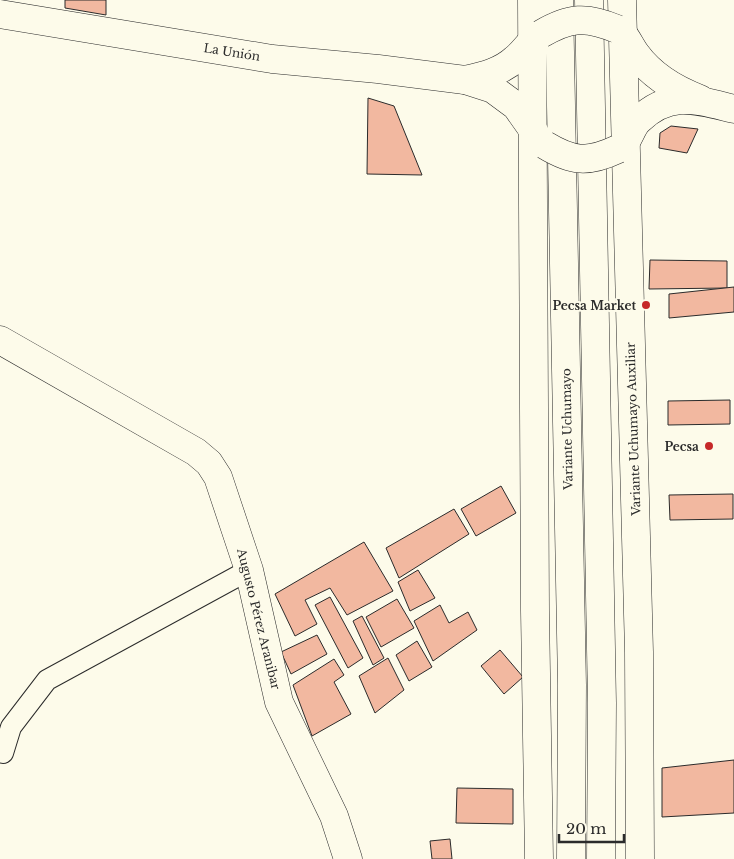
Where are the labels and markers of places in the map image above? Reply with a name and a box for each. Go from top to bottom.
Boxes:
place label: Pecsa Market [552,298,636,313]
marker: Pecsa Market [640,299,652,311]
place label: Pecsa [664,439,699,454]
marker: Pecsa [703,440,715,452]

